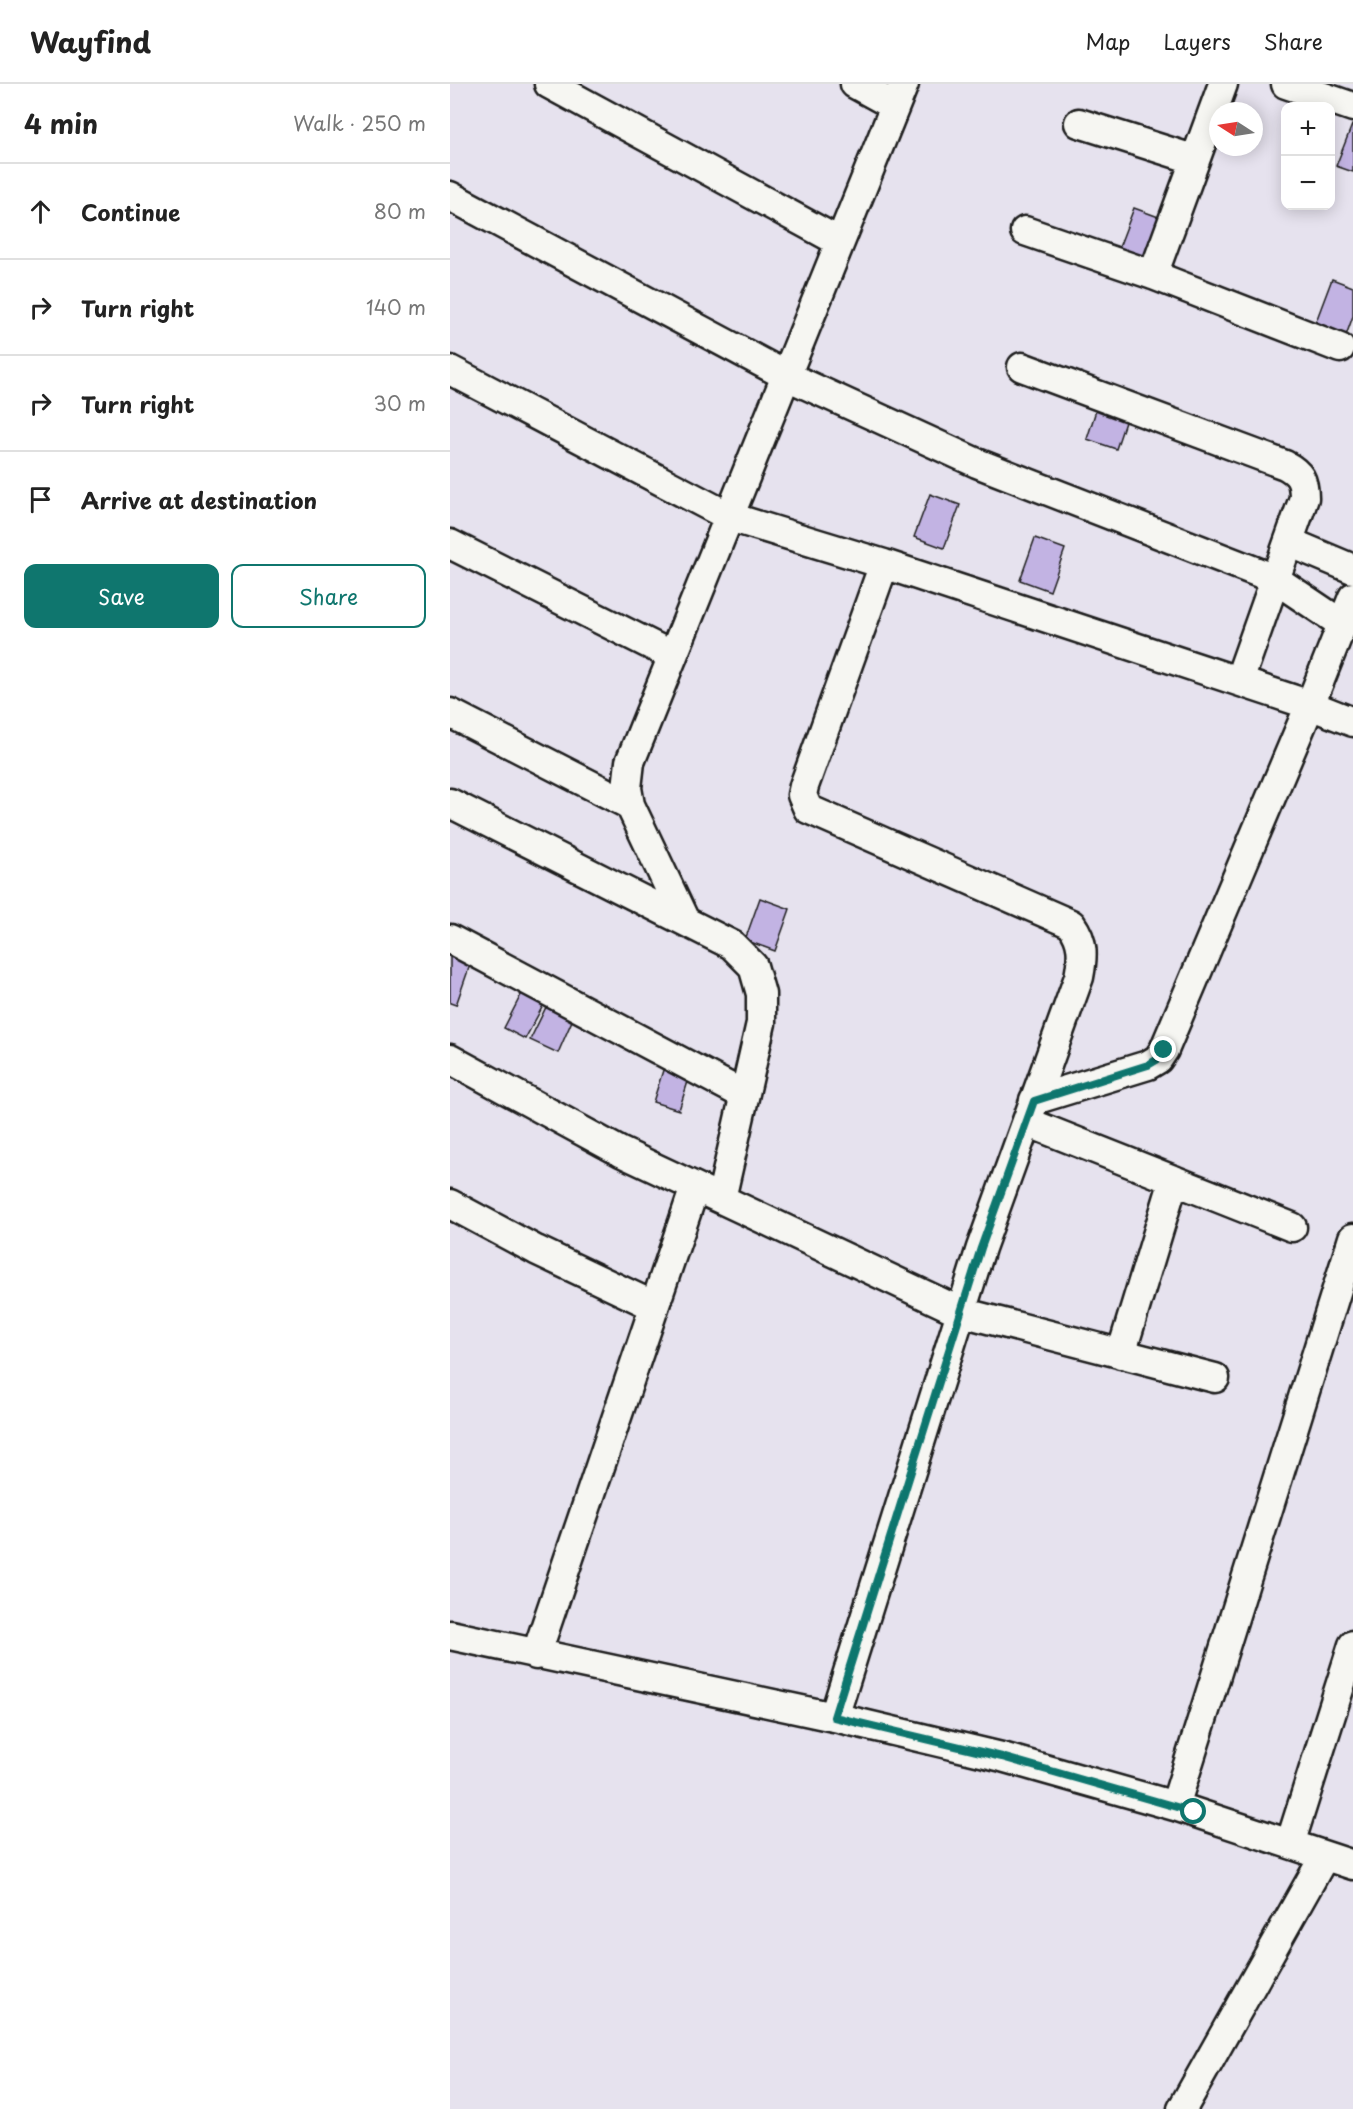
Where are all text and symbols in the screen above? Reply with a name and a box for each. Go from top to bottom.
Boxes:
text: Wayfind [30,20,151,63]
text: Map [1086,25,1130,57]
text: Layers [1163,25,1231,57]
text: Share [1264,25,1323,57]
north arrow [1209,102,1263,156]
map controls [1281,102,1335,210]
button: + [1281,102,1335,156]
text: 4 min [24,104,98,143]
text: Walk · 250 m [293,108,426,138]
button: − [1281,156,1335,210]
icon: ahead [24,195,57,228]
text: Continue [81,195,180,228]
text: 80 m [374,196,426,226]
icon: right [24,291,57,324]
text: Turn right [81,291,194,324]
text: 140 m [366,292,426,322]
icon: right [24,387,57,420]
text: Turn right [81,387,194,420]
text: 30 m [373,388,426,418]
icon: arrive [24,483,57,516]
text: Arrive at destination [81,483,317,516]
button: Save [24,564,219,628]
button: Share [231,564,426,628]
route end [1150,1036,1176,1062]
route start [1180,1798,1206,1824]

